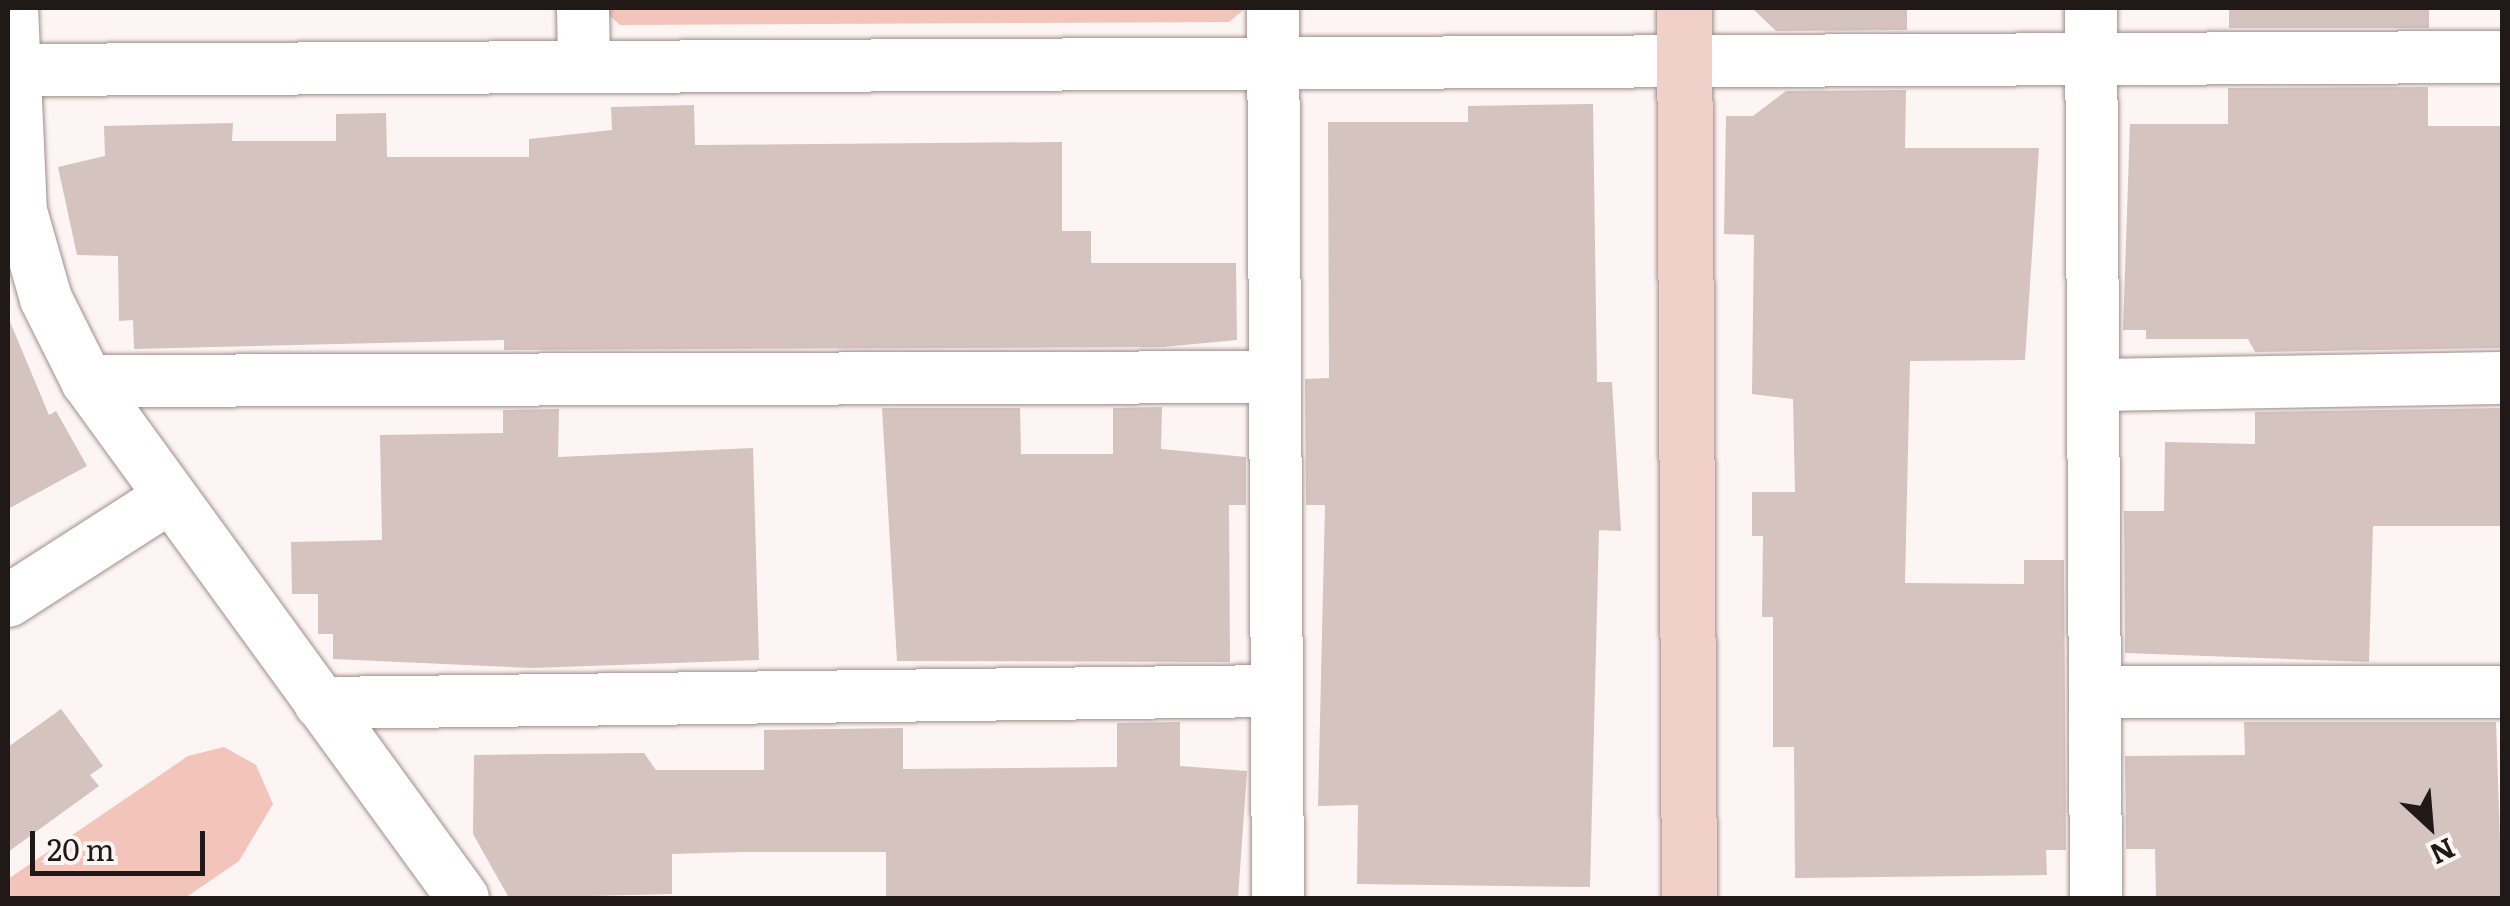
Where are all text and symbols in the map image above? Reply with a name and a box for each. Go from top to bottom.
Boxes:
north arrow [2380,776,2480,876]
scale bar [35,811,210,873]
text: 20 m [47,826,115,870]
text: N [2423,829,2463,877]

